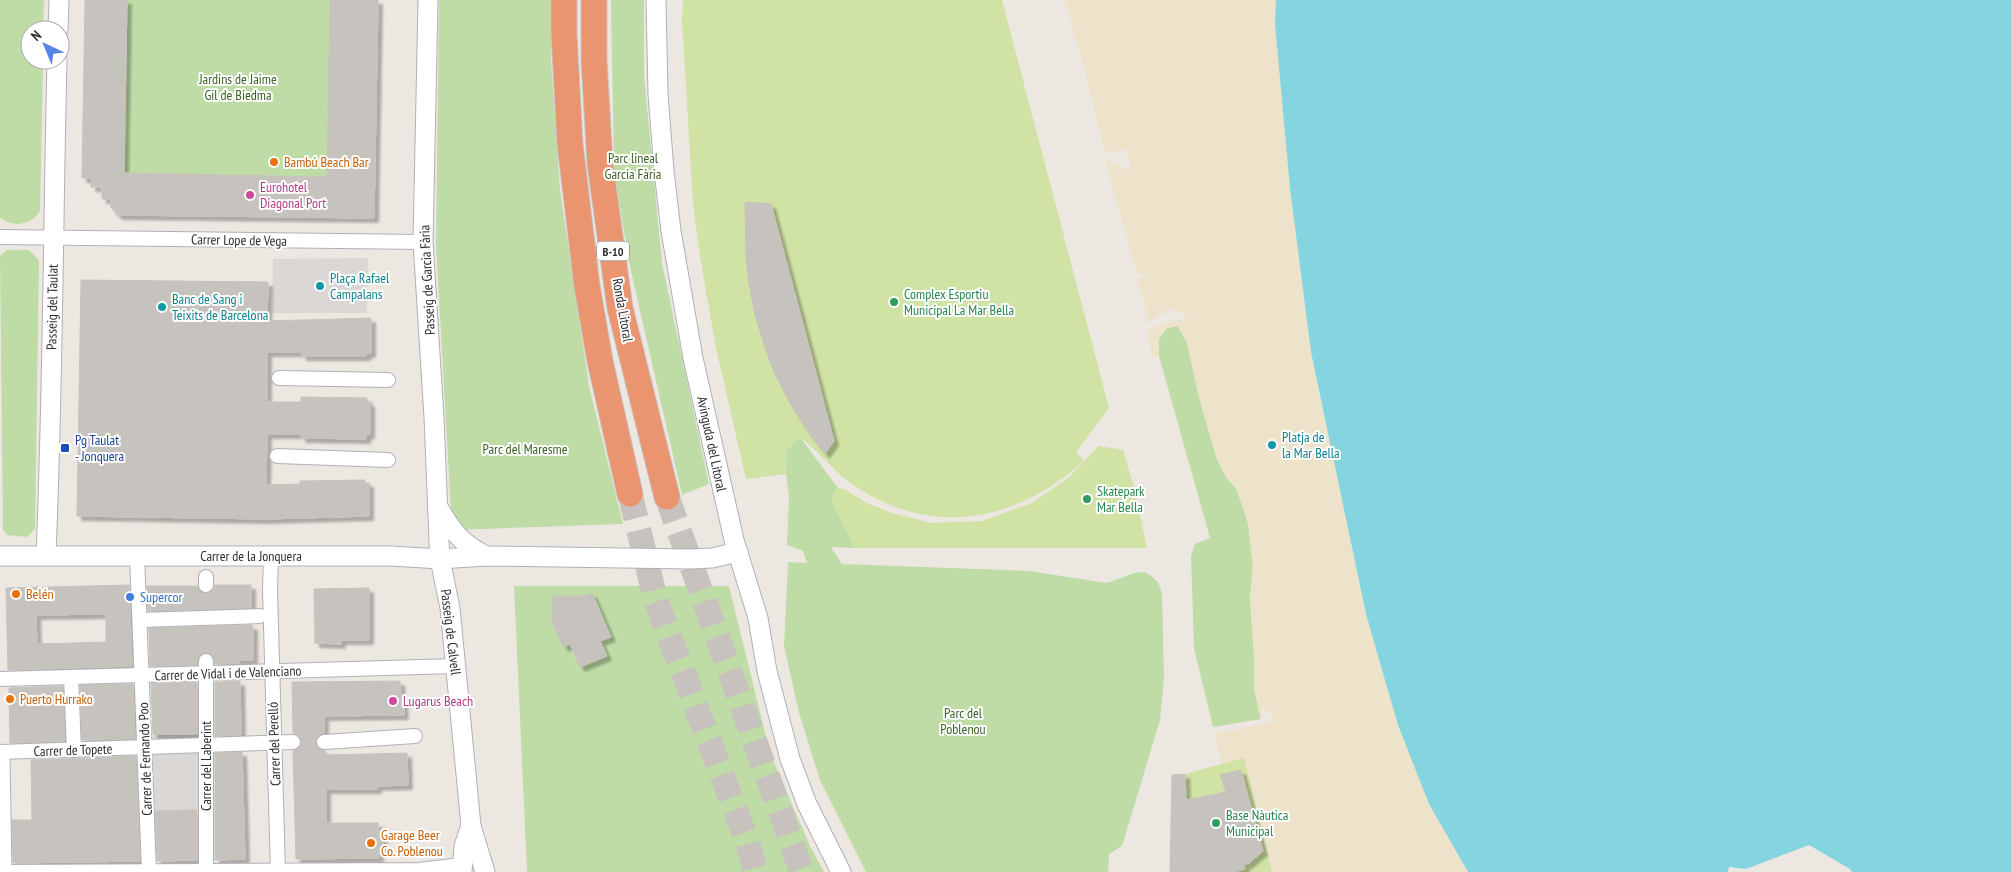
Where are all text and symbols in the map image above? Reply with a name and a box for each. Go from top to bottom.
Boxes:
north arrow [20,20,70,70]
text: N [27,27,45,45]
park label: Jardins de Jaime Gil de Biedma [198,70,277,104]
park label: Parc lineal Garcia Fària [605,149,661,183]
place label: Bambú Beach Bar [284,153,369,171]
marker: Bambú Beach Bar [268,156,280,168]
place label: Eurohotel Diagonal Port [260,178,326,212]
marker: Eurohotel Diagonal Port [244,189,256,201]
street label: Passeig de Garcia Fària [415,224,439,336]
street label: Carrer Lope de Vega [191,230,287,250]
road number: B-10 [597,242,629,260]
street label: Passeig del Taulat [42,264,62,350]
place label: Plaça Rafael Campalans [330,269,390,303]
street label: Ronda Litoral [609,277,638,344]
marker: Plaça Rafael Campalans [314,280,326,292]
place label: Complex Esportiu Municipal La Mar Bella [904,285,1014,319]
place label: Banc de Sang i Teixits de Barcelona [172,290,268,324]
marker: Complex Esportiu Municipal La Mar Bella [888,296,900,308]
marker: Banc de Sang i Teixits de Barcelona [156,301,168,313]
street label: Avinguda del Litoral [693,395,731,494]
place label: Platja de la Mar Bella [1282,428,1340,462]
place label: Pg Taulat - Jonquera [75,431,124,465]
marker: Platja de la Mar Bella [1266,439,1278,451]
park label: Parc del Maresme [483,440,568,458]
marker: Pg Taulat - Jonquera [59,442,71,454]
place label: Skatepark Mar Bella [1097,482,1145,516]
marker: Skatepark Mar Bella [1081,493,1093,505]
street label: Carrer de la Jonquera [200,547,302,565]
place label: Belén [26,585,54,603]
marker: Belén [10,588,22,600]
place label: Supercor [140,588,183,606]
street label: Passeig de Calvell [437,588,465,677]
marker: Supercor [124,591,136,603]
street label: Carrer de Vidal i de Valenciano [154,661,302,685]
place label: Puerto Hurrako [20,690,93,708]
place label: Lugarus Beach [403,692,473,710]
marker: Puerto Hurrako [4,693,16,705]
marker: Lugarus Beach [387,695,399,707]
street label: Carrer de Fernando Poo [134,702,156,816]
street label: Carrer del Perelló [264,702,284,786]
park label: Parc del Poblenou [940,704,986,738]
street label: Carrer del Laberint [197,721,215,811]
street label: Carrer de Topete [33,740,113,760]
place label: Base Nàutica Municipal [1226,806,1288,840]
marker: Base Nàutica Municipal [1210,817,1222,829]
place label: Garage Beer Co. Poblenou [381,826,443,860]
marker: Garage Beer Co. Poblenou [365,837,377,849]

